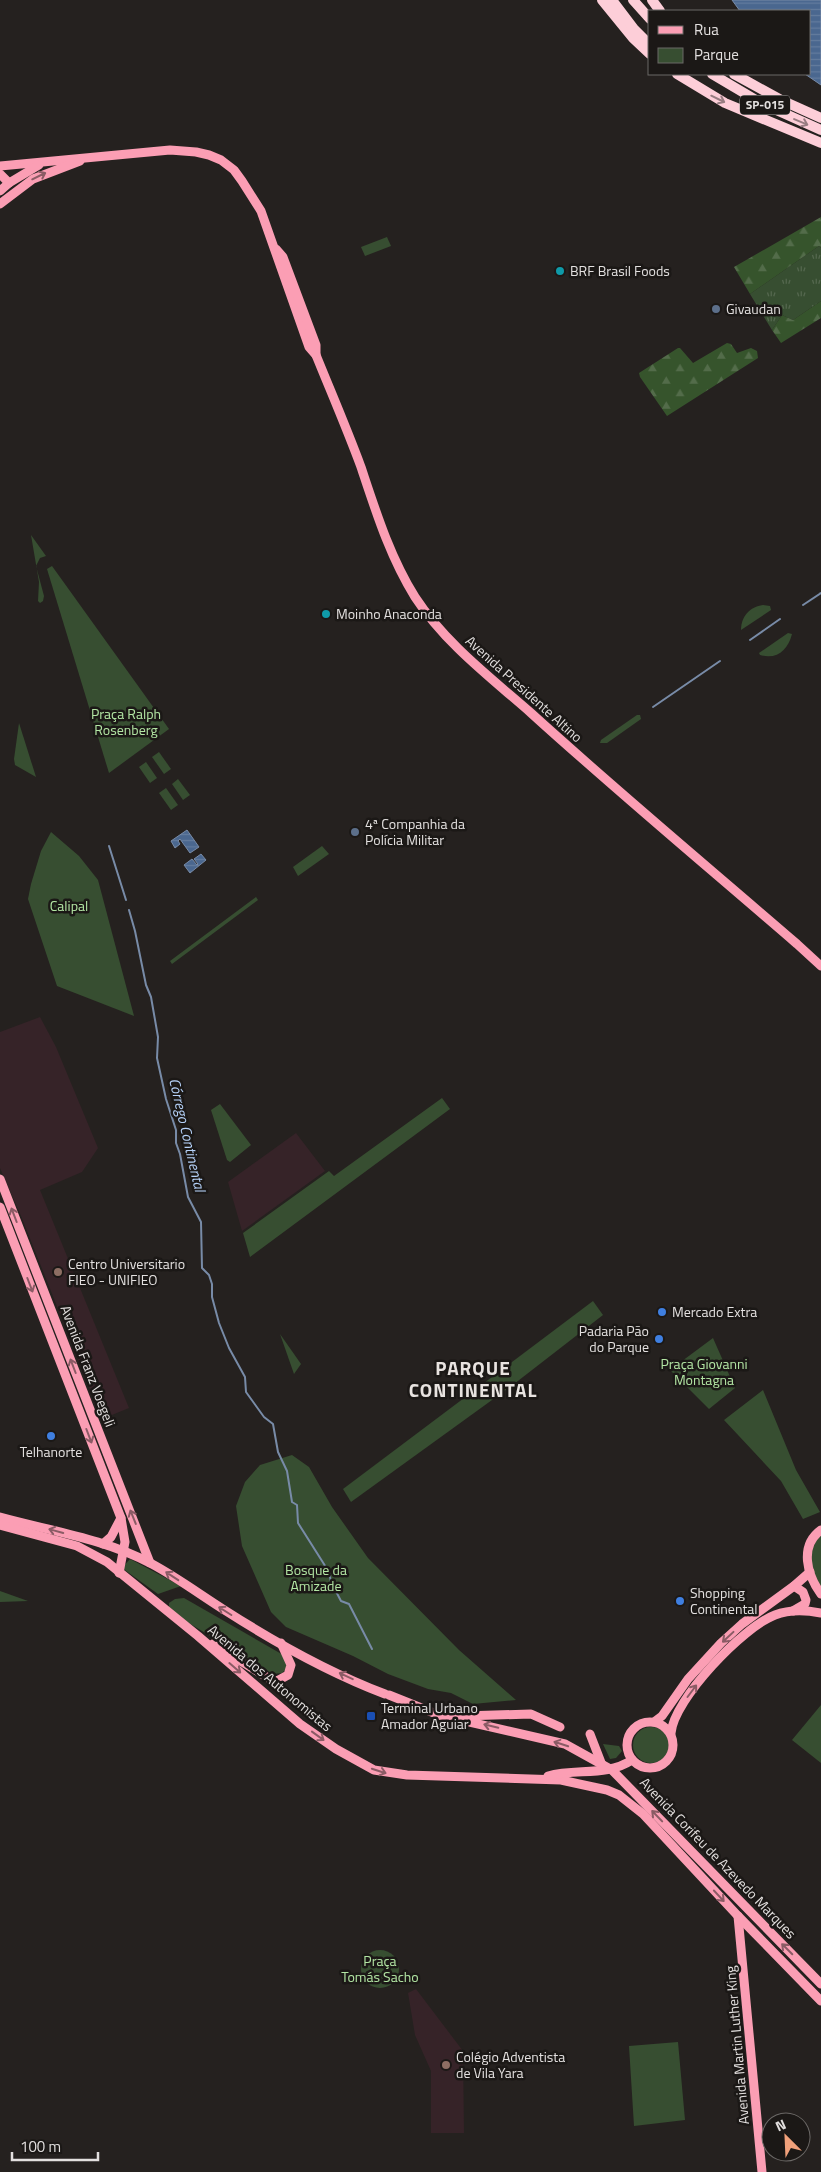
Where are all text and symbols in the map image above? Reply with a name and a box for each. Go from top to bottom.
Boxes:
legend [648,10,811,75]
text: Rua [694,18,719,41]
text: Parque [694,43,739,66]
one-way arrow [710,95,725,104]
road number: SP-015 [740,96,790,114]
one-way arrow [793,117,808,127]
one-way arrow [31,171,46,180]
place label: BRF Brasil Foods [570,260,670,281]
marker: BRF Brasil Foods [554,265,566,277]
place label: Givaudan [726,298,781,319]
marker: Givaudan [710,303,722,315]
place label: Moinho Anaconda [336,603,442,624]
marker: Moinho Anaconda [320,608,332,620]
street label: Avenida Presidente Altino [461,630,587,747]
park label: Praça Ralph Rosenberg [91,703,161,740]
place label: 4ª Companhia da Polícia Militar [365,813,465,850]
marker: 4ª Companhia da Polícia Militar [349,826,361,838]
park label: Calipal [50,895,88,916]
water label: Córrego Continental [163,1076,212,1196]
one-way arrow [9,1208,18,1223]
place label: Centro Universitario FIEO - UNIFIEO [68,1253,185,1290]
marker: Centro Universitario FIEO - UNIFIEO [52,1266,64,1278]
one-way arrow [26,1277,35,1292]
place label: Mercado Extra [672,1301,757,1322]
street label: Avenida Franz Voegeli [56,1302,121,1430]
marker: Mercado Extra [656,1306,668,1318]
place label: Padaria Pão do Parque [579,1320,649,1357]
marker: Padaria Pão do Parque [653,1333,665,1345]
district label: PARQUE CONTINENTAL [409,1353,537,1404]
park label: Praça Giovanni Montagna [660,1353,748,1390]
one-way arrow [68,1359,77,1374]
one-way arrow [85,1428,94,1444]
marker: Telhanorte [45,1430,57,1442]
place label: Telhanorte [20,1441,82,1462]
one-way arrow [128,1510,137,1526]
one-way arrow [48,1526,64,1536]
park label: Bosque da Amizade [285,1559,347,1596]
one-way arrow [165,1571,179,1581]
place label: Shopping Continental [690,1582,758,1619]
marker: Shopping Continental [674,1595,686,1607]
one-way arrow [219,1606,233,1616]
street label: Avenida dos Autonomistas [203,1619,337,1736]
one-way arrow [721,1631,734,1643]
one-way arrow [228,1662,241,1674]
one-way arrow [339,1671,354,1681]
one-way arrow [687,1684,697,1698]
place label: Terminal Urbano Amador Aguiar [381,1697,478,1734]
marker: Terminal Urbano Amador Aguiar [365,1710,377,1722]
one-way arrow [483,1721,499,1730]
one-way arrow [311,1731,325,1741]
one-way arrow [553,1738,569,1748]
one-way arrow [371,1766,387,1776]
street label: Avenida Corifeu de Azevedo Marques [635,1772,801,1943]
one-way arrow [651,1810,663,1823]
one-way arrow [713,1890,725,1903]
one-way arrow [781,1943,793,1955]
park label: Praça Tomás Sacho [341,1950,419,1987]
street label: Avenida Martin Luther King [719,1965,754,2125]
place label: Colégio Adventista de Vila Yara [456,2046,565,2083]
marker: Colégio Adventista de Vila Yara [440,2059,452,2071]
north arrow [761,2112,811,2162]
text: N [772,2113,789,2136]
scale bar [12,2130,99,2162]
text: 100 m [20,2135,61,2158]

